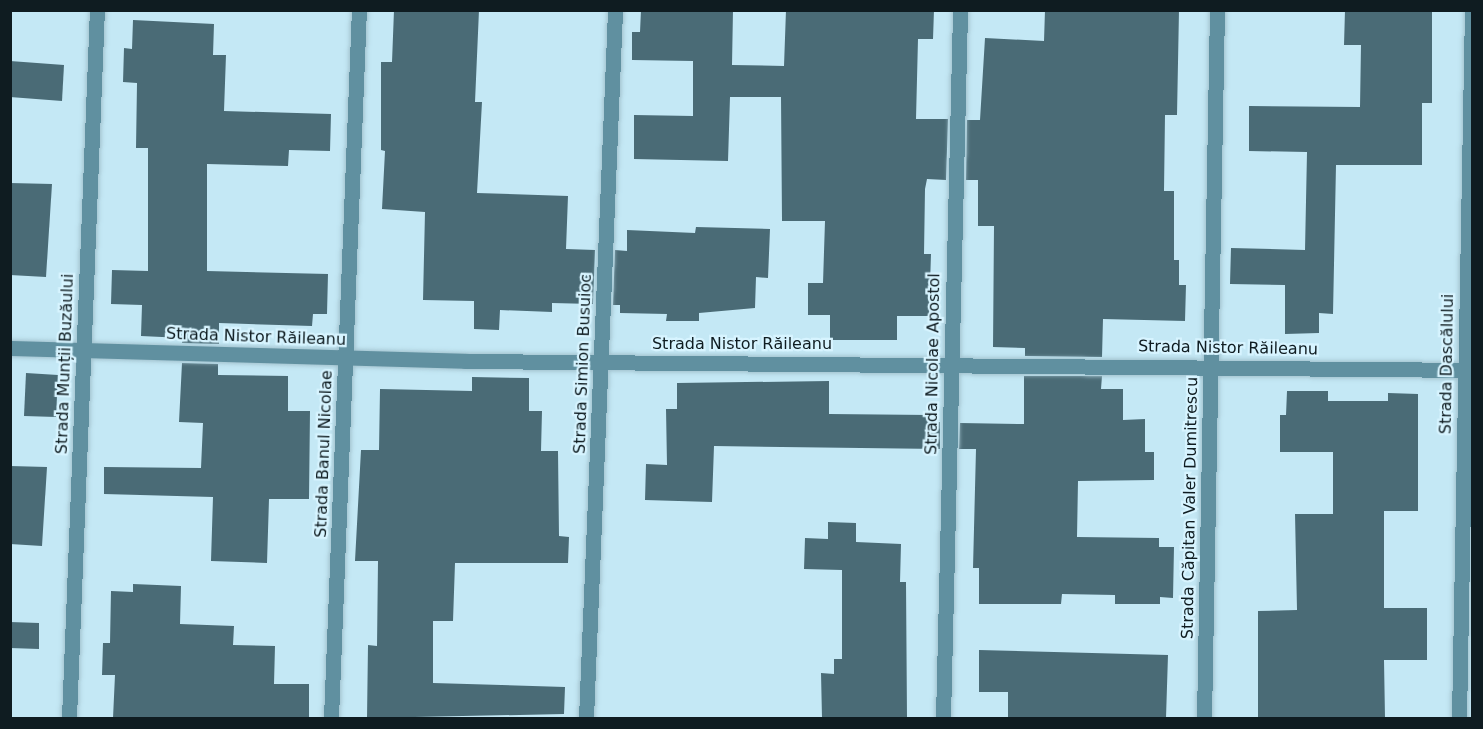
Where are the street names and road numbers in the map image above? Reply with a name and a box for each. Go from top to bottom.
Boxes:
street label: Strada Munții Buzăului [52,273,78,455]
street label: Strada Nicolae Apostol [922,273,944,455]
street label: Strada Simion Busuioc [570,274,596,454]
street label: Strada Dascălului [1436,294,1458,434]
street label: Strada Nistor Răileanu [166,324,346,350]
street label: Strada Nistor Răileanu [652,334,832,354]
street label: Strada Nistor Răileanu [1138,337,1318,359]
street label: Strada Banul Nicolae [311,370,337,538]
street label: Strada Căpitan Valer Dumitrescu [1178,377,1202,639]

